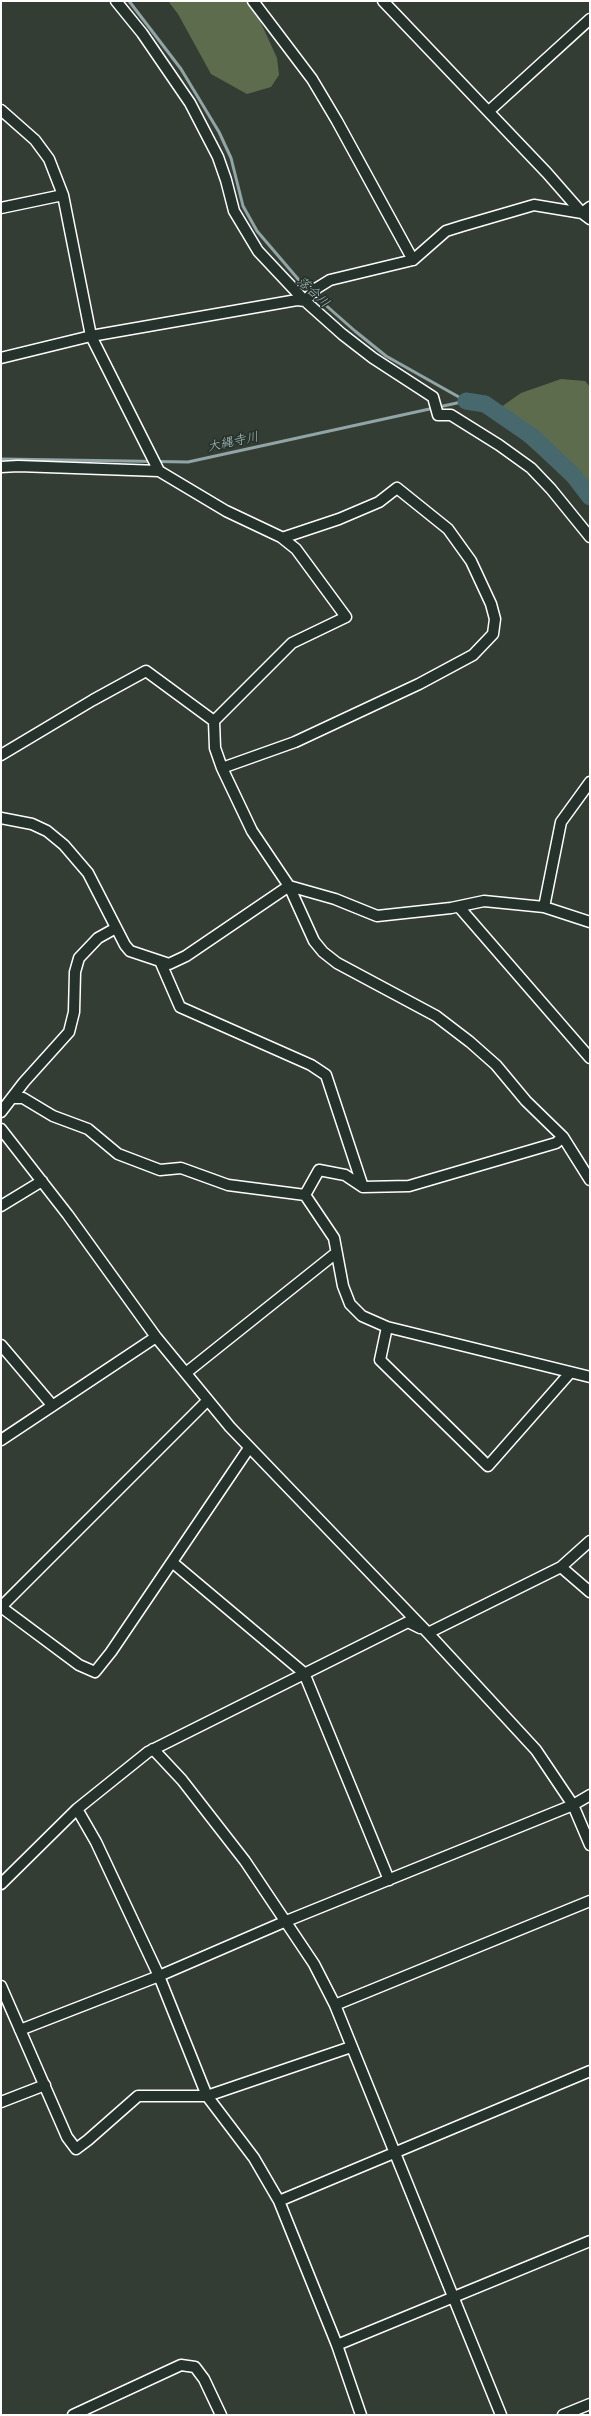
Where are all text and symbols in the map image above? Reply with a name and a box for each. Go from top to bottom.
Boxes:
water label: 落合川 [293,273,333,311]
water label: 大縄寺川 [206,429,260,455]

